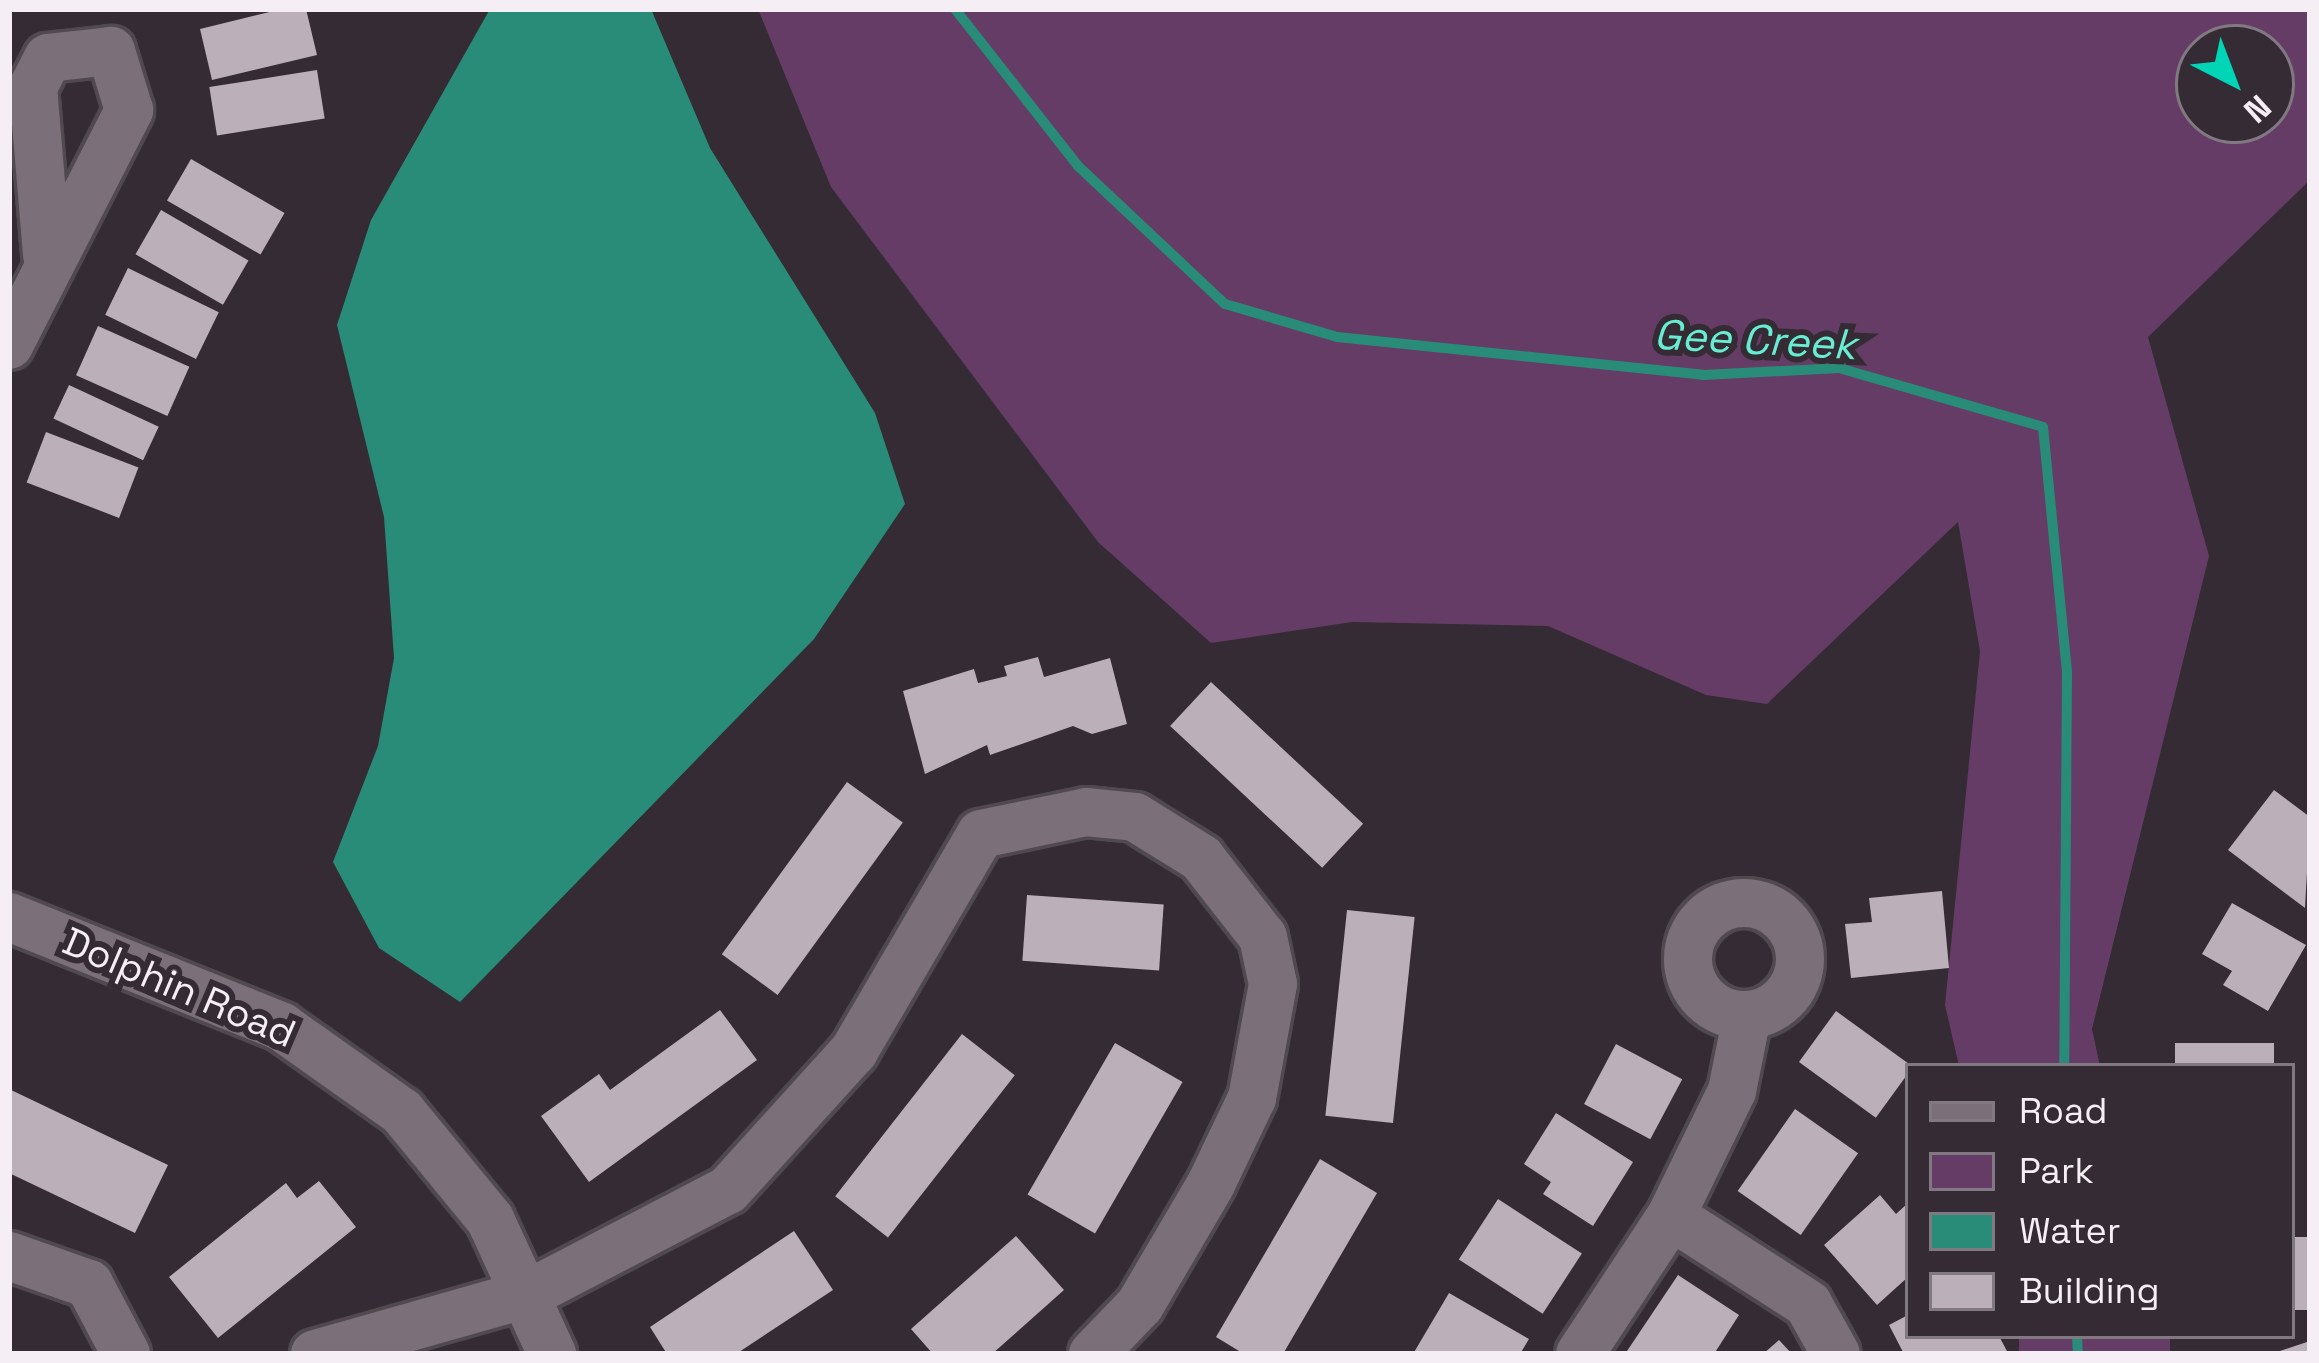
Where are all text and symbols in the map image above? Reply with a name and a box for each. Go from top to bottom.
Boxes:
north arrow [2175,24,2295,144]
text: N [2235,86,2279,132]
water label: Gee Creek [1653,310,1857,370]
street label: Dolphin Road [56,918,302,1058]
legend [1905,1063,2295,1339]
text: Road [2019,1088,2107,1134]
text: Park [2019,1148,2094,1194]
text: Water [2019,1208,2120,1254]
text: Building [2019,1268,2160,1314]

